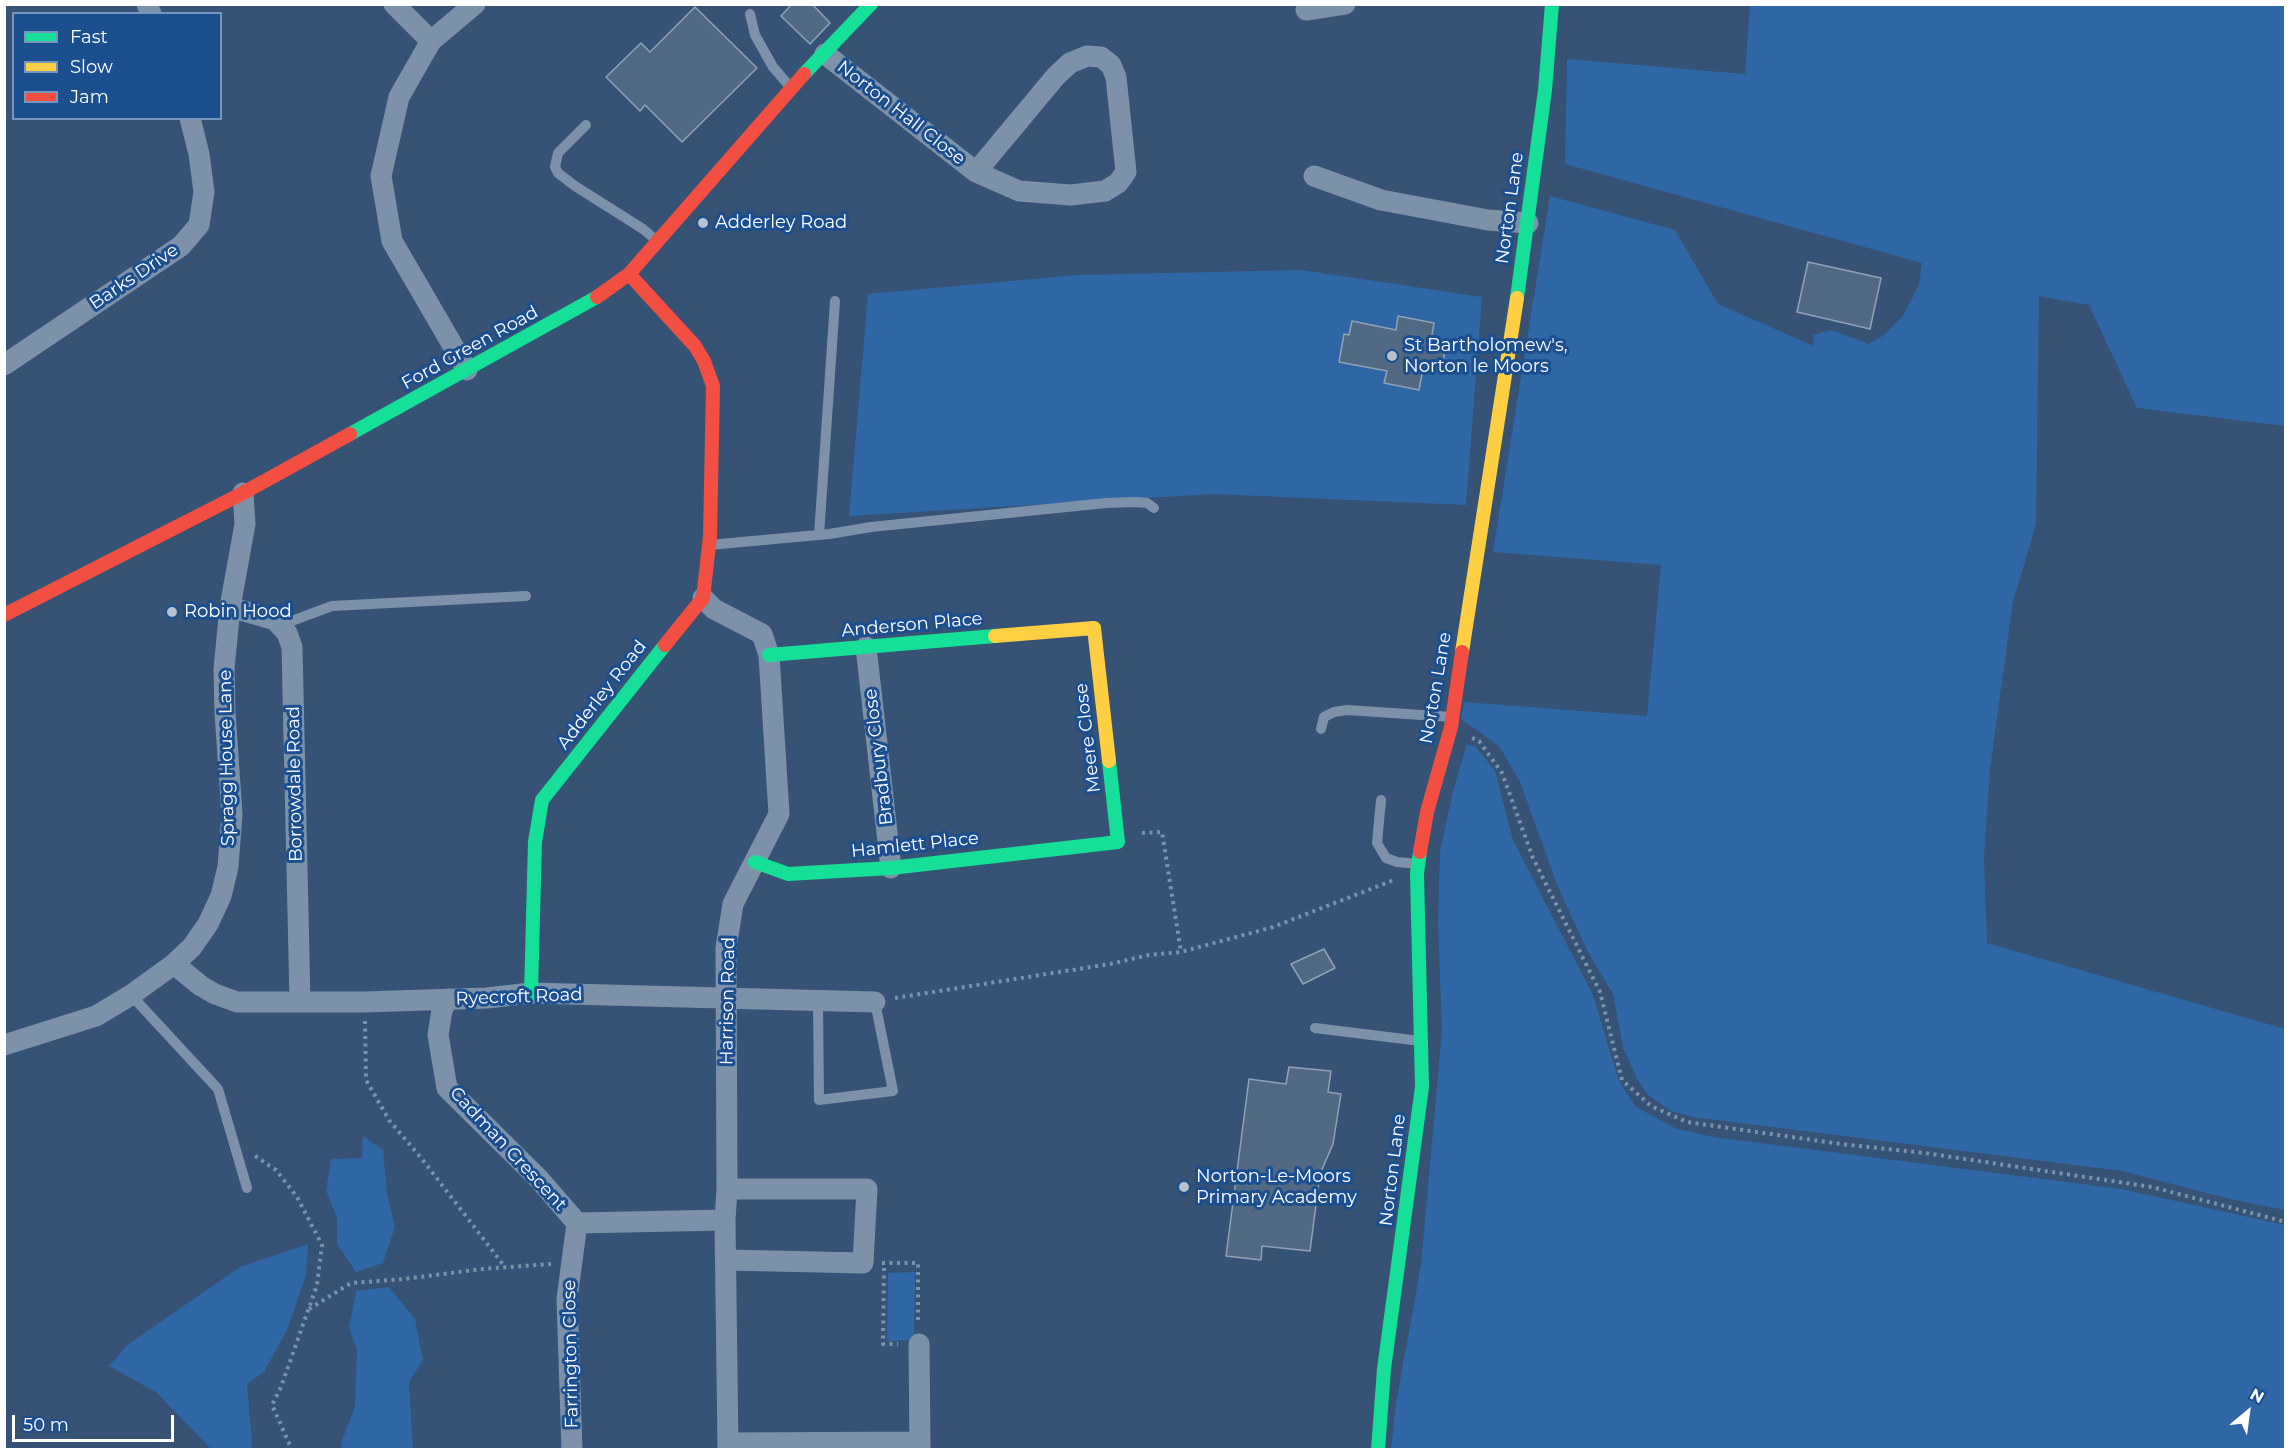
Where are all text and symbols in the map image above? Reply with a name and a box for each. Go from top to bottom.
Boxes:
legend [12,12,222,120]
text: Fast [70,26,108,48]
text: Slow [70,56,113,78]
street label: Norton Hall Close [833,56,969,170]
text: Jam [70,86,109,108]
street label: Norton Lane [1491,151,1529,265]
place label: Adderley Road [715,212,847,234]
marker: Adderley Road [696,216,710,230]
street label: Barks Drive [86,239,182,315]
street label: Ford Green Road [398,301,542,395]
place label: St Bartholomew's, Norton le Moors [1404,335,1568,378]
marker: St Bartholomew's, Norton le Moors [1385,349,1399,363]
place label: Robin Hood [184,601,292,623]
marker: Robin Hood [165,605,179,619]
street label: Anderson Place [841,608,983,642]
street label: Norton Lane [1416,631,1456,745]
street label: Adderley Road [553,636,651,754]
street label: Spragg House Lane [215,670,239,846]
street label: Meere Close [1071,682,1105,794]
street label: Bradbury Close [860,688,898,826]
street label: Borrowdale Road [283,706,307,862]
street label: Hamlett Place [850,828,980,862]
street label: Harrison Road [716,937,740,1065]
street label: Ryecroft Road [455,984,583,1010]
street label: Cadman Crescent [445,1082,571,1216]
street label: Norton Lane [1375,1113,1411,1227]
place label: Norton-Le-Moors Primary Academy [1196,1166,1357,1208]
marker: Norton-Le-Moors Primary Academy [1177,1180,1191,1194]
street label: Farrington Close [559,1279,583,1429]
north arrow [2218,1382,2278,1442]
text: N [2247,1384,2267,1407]
scale bar [15,1403,177,1441]
text: 50 m [23,1414,69,1436]

